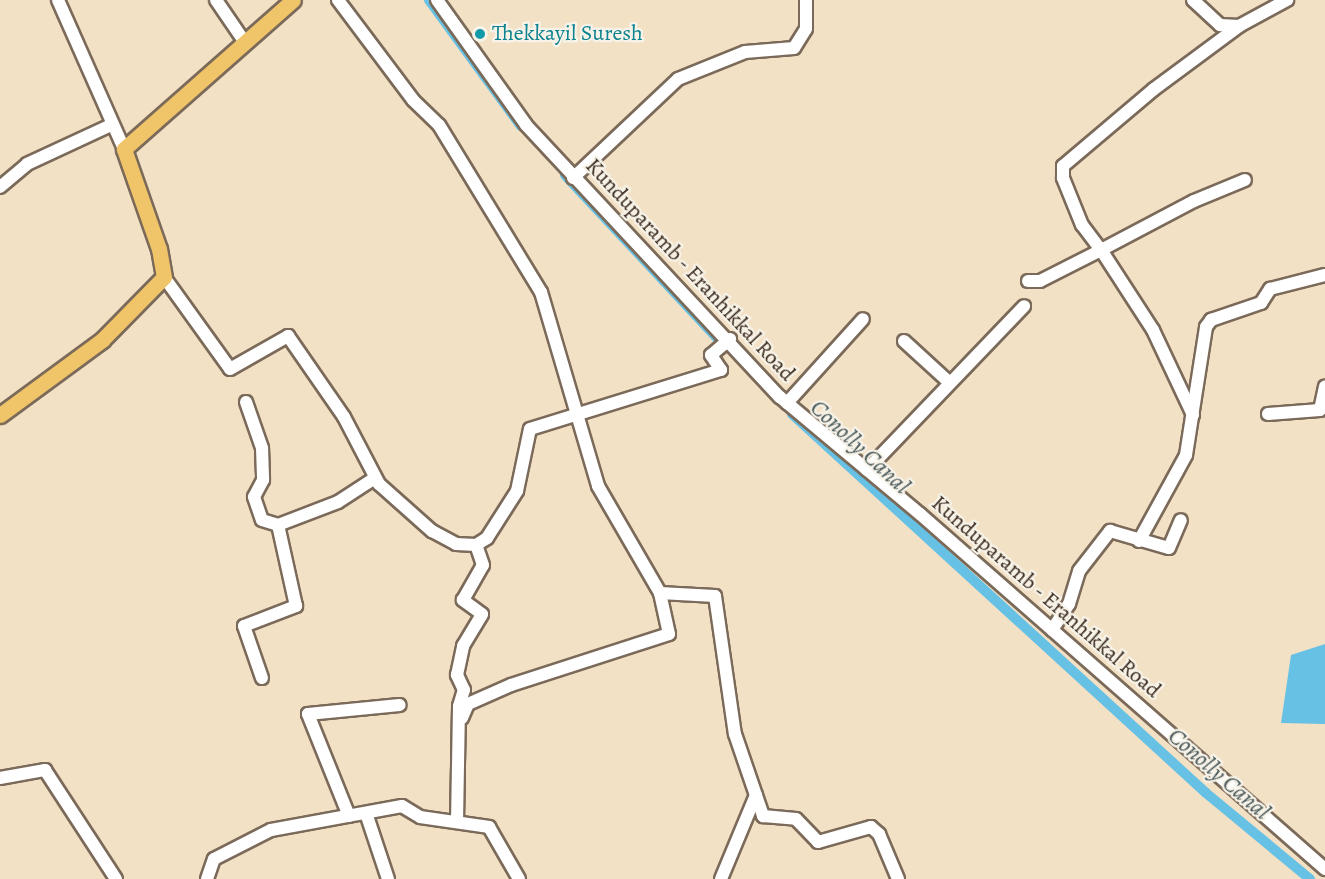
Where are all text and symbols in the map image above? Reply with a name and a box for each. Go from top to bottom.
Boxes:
place label: Thekkayil Suresh [492,21,643,47]
marker: Thekkayil Suresh [473,27,487,41]
street label: Kunduparamb - Eranhikkal Road [579,153,801,387]
water label: Conolly Canal [804,394,916,500]
street label: Kunduparamb - Eranhikkal Road [926,490,1166,704]
water label: Conolly Canal [1162,722,1276,826]

